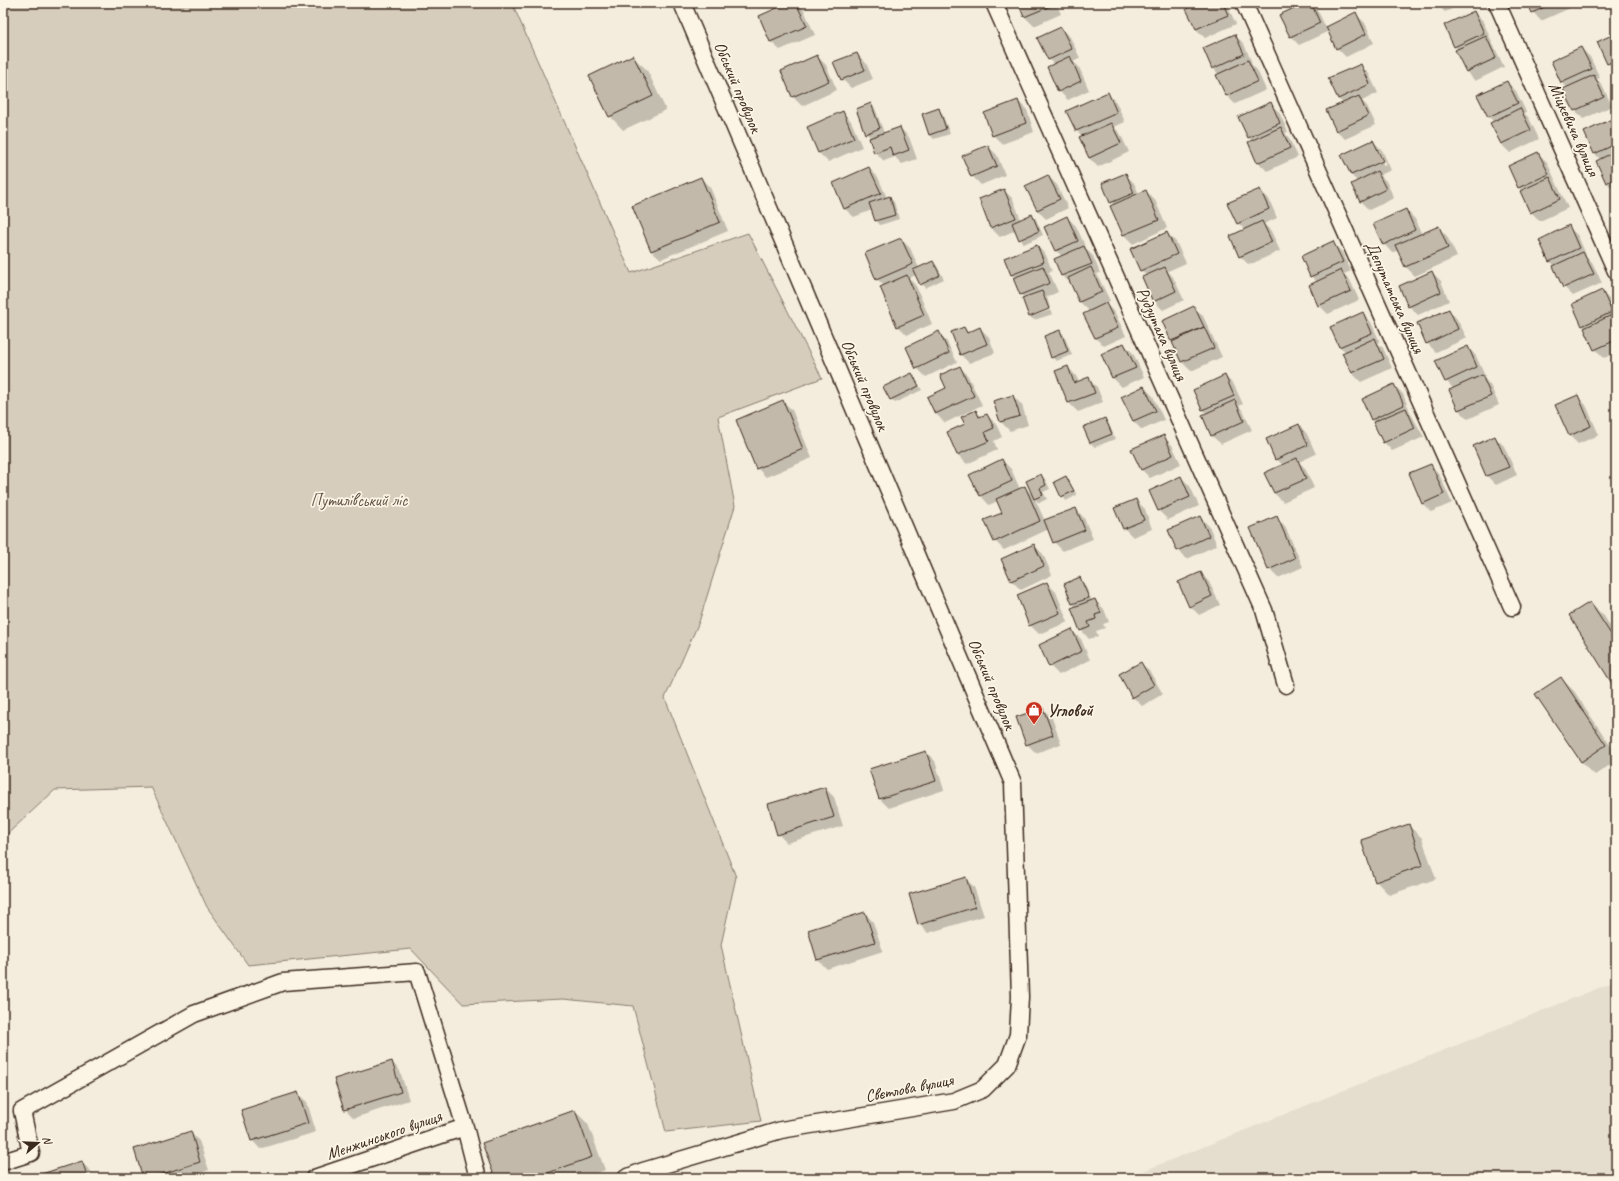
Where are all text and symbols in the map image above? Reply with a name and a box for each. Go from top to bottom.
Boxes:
street label: Обський провулок [709,38,767,137]
street label: Міцкевича вулиця [1544,79,1604,180]
street label: Депутатська вулиця [1361,238,1429,357]
street label: Рудзутака вулиця [1131,284,1192,385]
street label: Обський провулок [836,336,894,435]
park label: Путилівський ліс [311,490,408,511]
street label: Обський провулок [963,635,1021,734]
shop icon: Угловой [1024,700,1044,725]
place label: Угловой [1047,700,1095,721]
street label: Свєтлова вулиця [863,1069,956,1107]
street label: Менжинського вулиця [323,1105,445,1165]
north arrow [18,1123,58,1163]
text: N [40,1134,56,1147]

